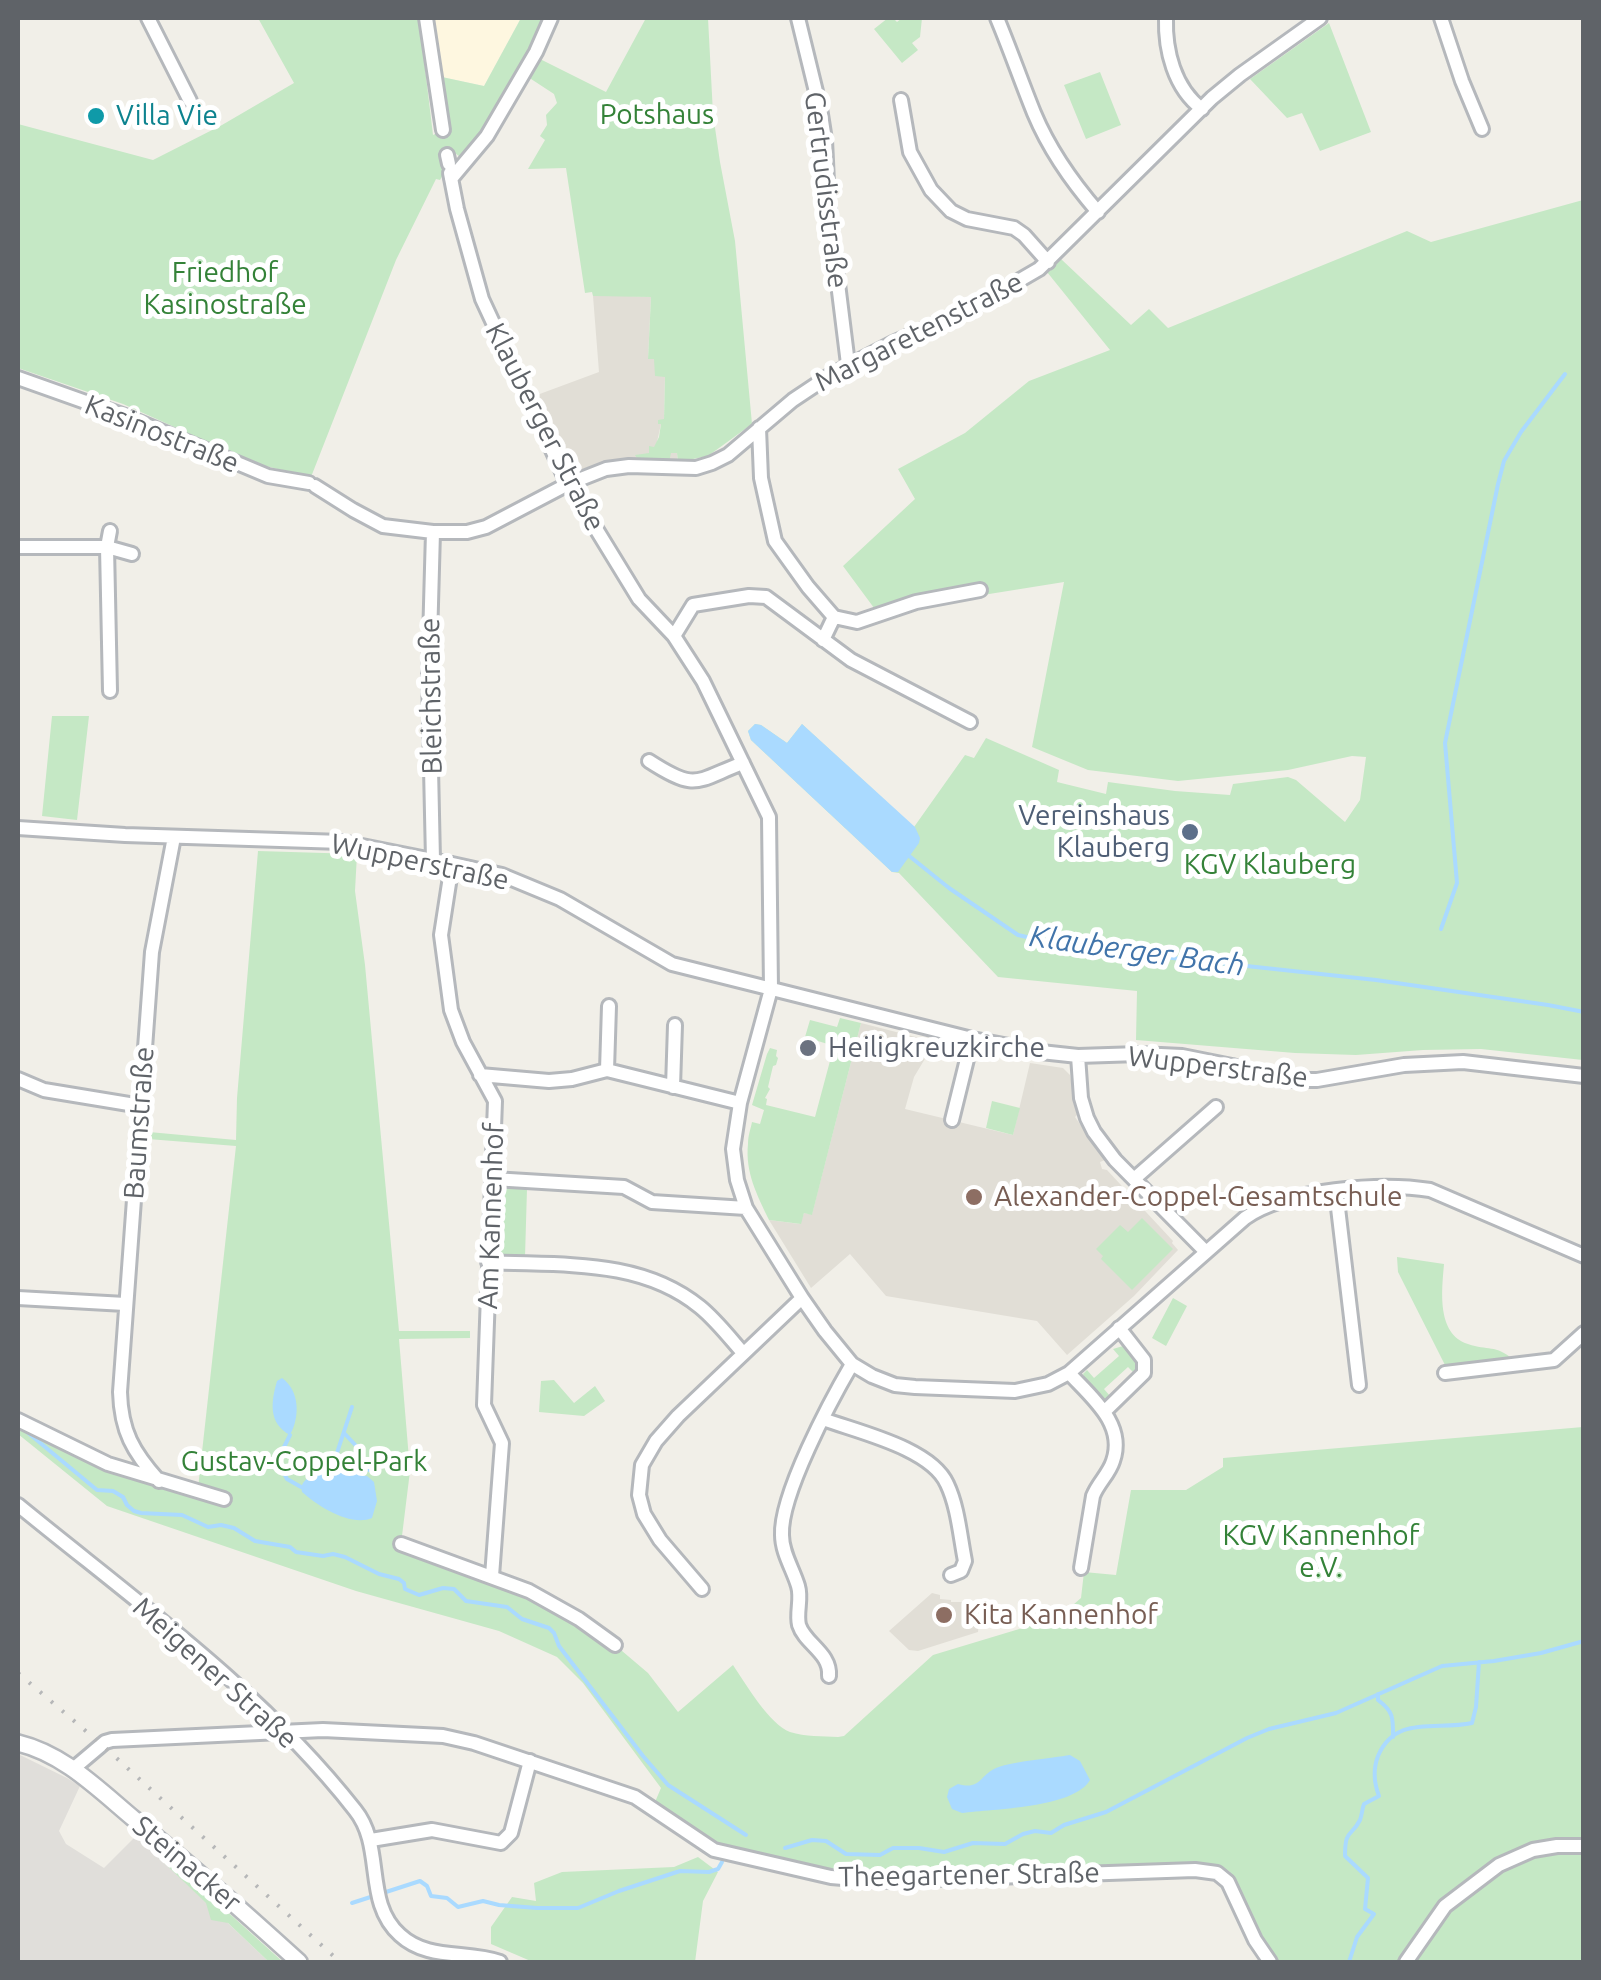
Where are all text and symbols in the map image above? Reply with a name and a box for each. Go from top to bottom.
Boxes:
street label: Gertrudisstraße [797,90,855,290]
park label: Potshaus [600,98,714,132]
place label: Villa Vie [116,99,218,133]
marker: Villa Vie [85,105,107,127]
park label: Friedhof Kasinostraße [143,256,307,322]
street label: Margaretenstraße [809,265,1029,399]
street label: Klauberger Straße [478,317,612,537]
street label: Kasinostraße [80,388,244,480]
street label: Bleichstraße [413,617,449,775]
place label: Vereinshaus Klauberg [1018,799,1170,865]
marker: Vereinshaus Klauberg [1179,821,1201,843]
street label: Wupperstraße [328,827,512,897]
park label: KGV Klauberg [1184,848,1356,882]
water label: Klauberger Bach [1027,918,1247,984]
place label: Heiligkreuzkirche [828,1031,1045,1065]
marker: Heiligkreuzkirche [797,1037,819,1059]
street label: Wupperstraße [1126,1039,1310,1095]
street label: Baumstraße [117,1046,161,1200]
street label: Am Kannenhof [471,1122,511,1310]
place label: Alexander-Coppel-Gesamtschule [994,1180,1402,1214]
marker: Alexander-Coppel-Gesamtschule [963,1186,985,1208]
park label: Gustav-Coppel-Park [181,1445,427,1479]
park label: KGV Kannenhof e.V. [1223,1519,1419,1585]
street label: Meigener Straße [126,1590,304,1756]
place label: Kita Kannenhof [964,1598,1158,1632]
marker: Kita Kannenhof [933,1604,955,1626]
street label: Steinacker [126,1809,248,1919]
street label: Theegartener Straße [838,1856,1100,1894]

